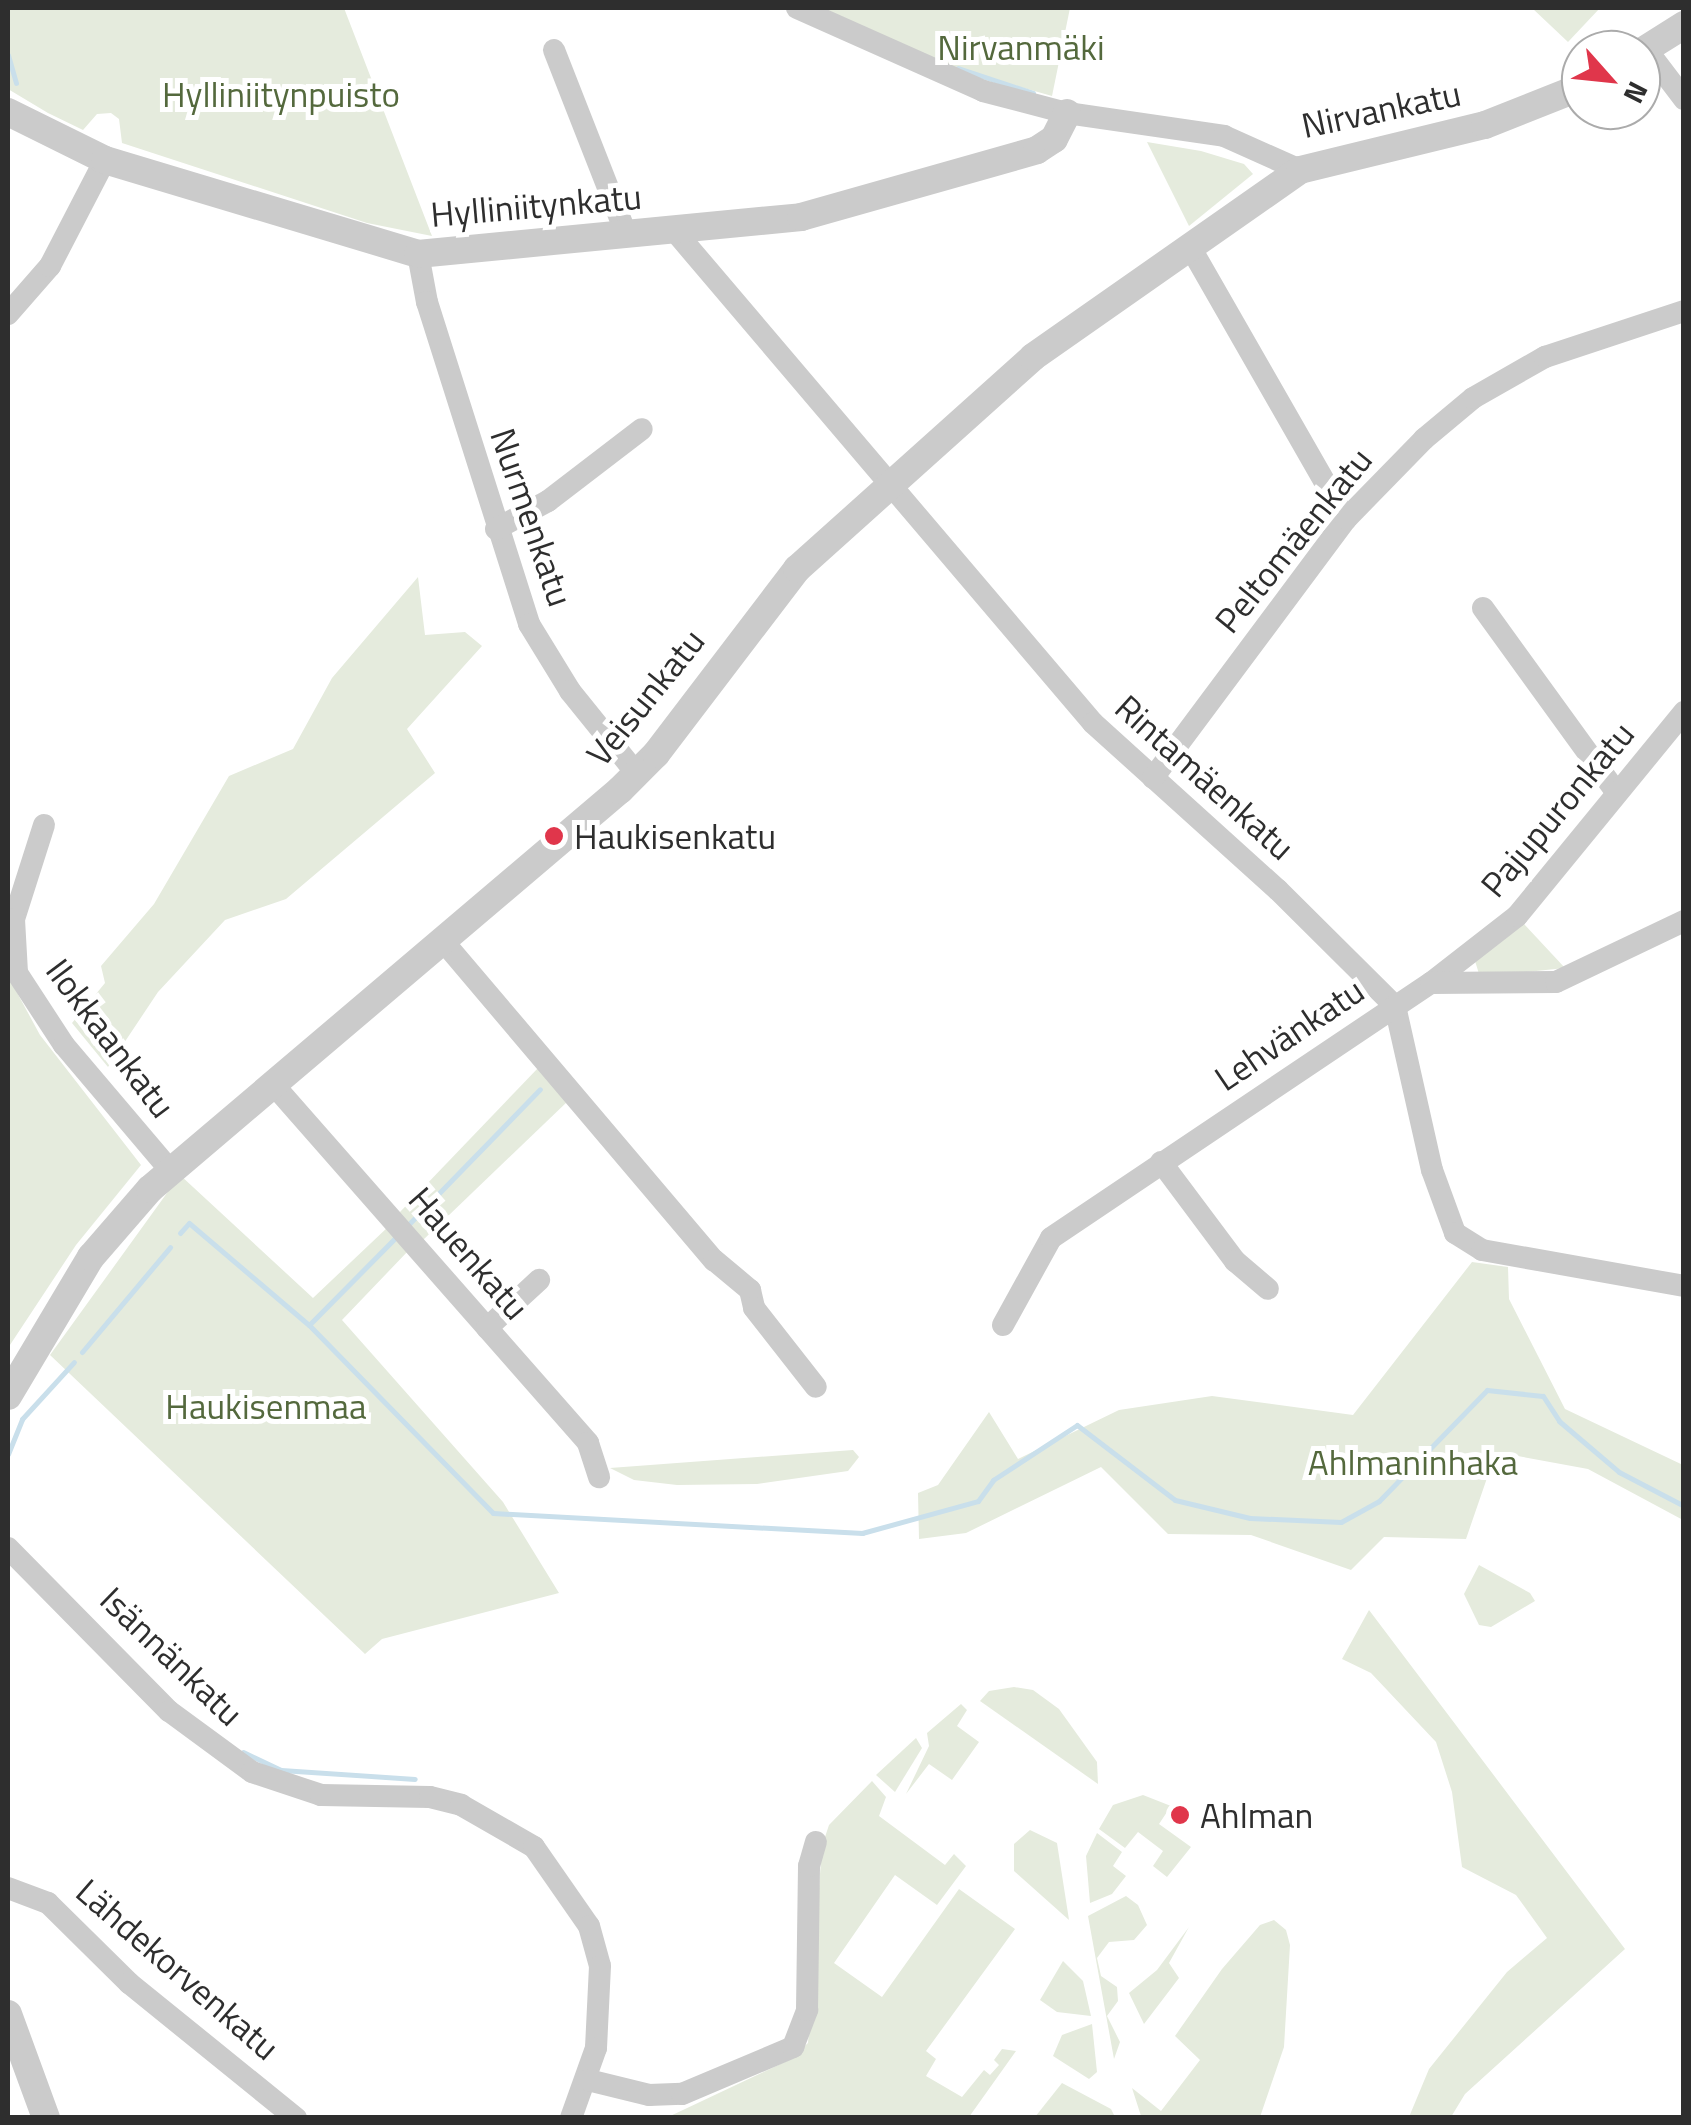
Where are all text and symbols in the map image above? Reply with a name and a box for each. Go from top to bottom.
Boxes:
park label: Nirvanmäki [937,26,1105,68]
north arrow [1561,30,1661,130]
street label: Nirvankatu [1298,72,1464,146]
park label: Hylliniitynpuisto [162,73,400,115]
text: N [1613,75,1660,111]
street label: Hylliniitynkatu [429,175,643,235]
street label: Nurmenkatu [482,423,582,611]
street label: Peltomäenkatu [1206,439,1380,641]
street label: Veisunkatu [577,620,713,774]
street label: Rintamäenkatu [1107,686,1303,868]
street label: Pajupuronkatu [1472,713,1642,905]
place label: Haukisenkatu [574,815,776,857]
marker: Haukisenkatu [543,825,565,847]
street label: Ilokkaankatu [38,950,184,1126]
street label: Lehvänkatu [1206,969,1372,1099]
street label: Hauenkatu [400,1178,538,1328]
park label: Haukisenmaa [165,1385,367,1427]
park label: Ahlmaninhaka [1308,1441,1518,1483]
street label: Isännänkatu [92,1578,252,1734]
place label: Ahlman [1200,1794,1313,1836]
marker: Ahlman [1169,1804,1191,1826]
street label: Lähdekorvenkatu [68,1870,288,2068]

